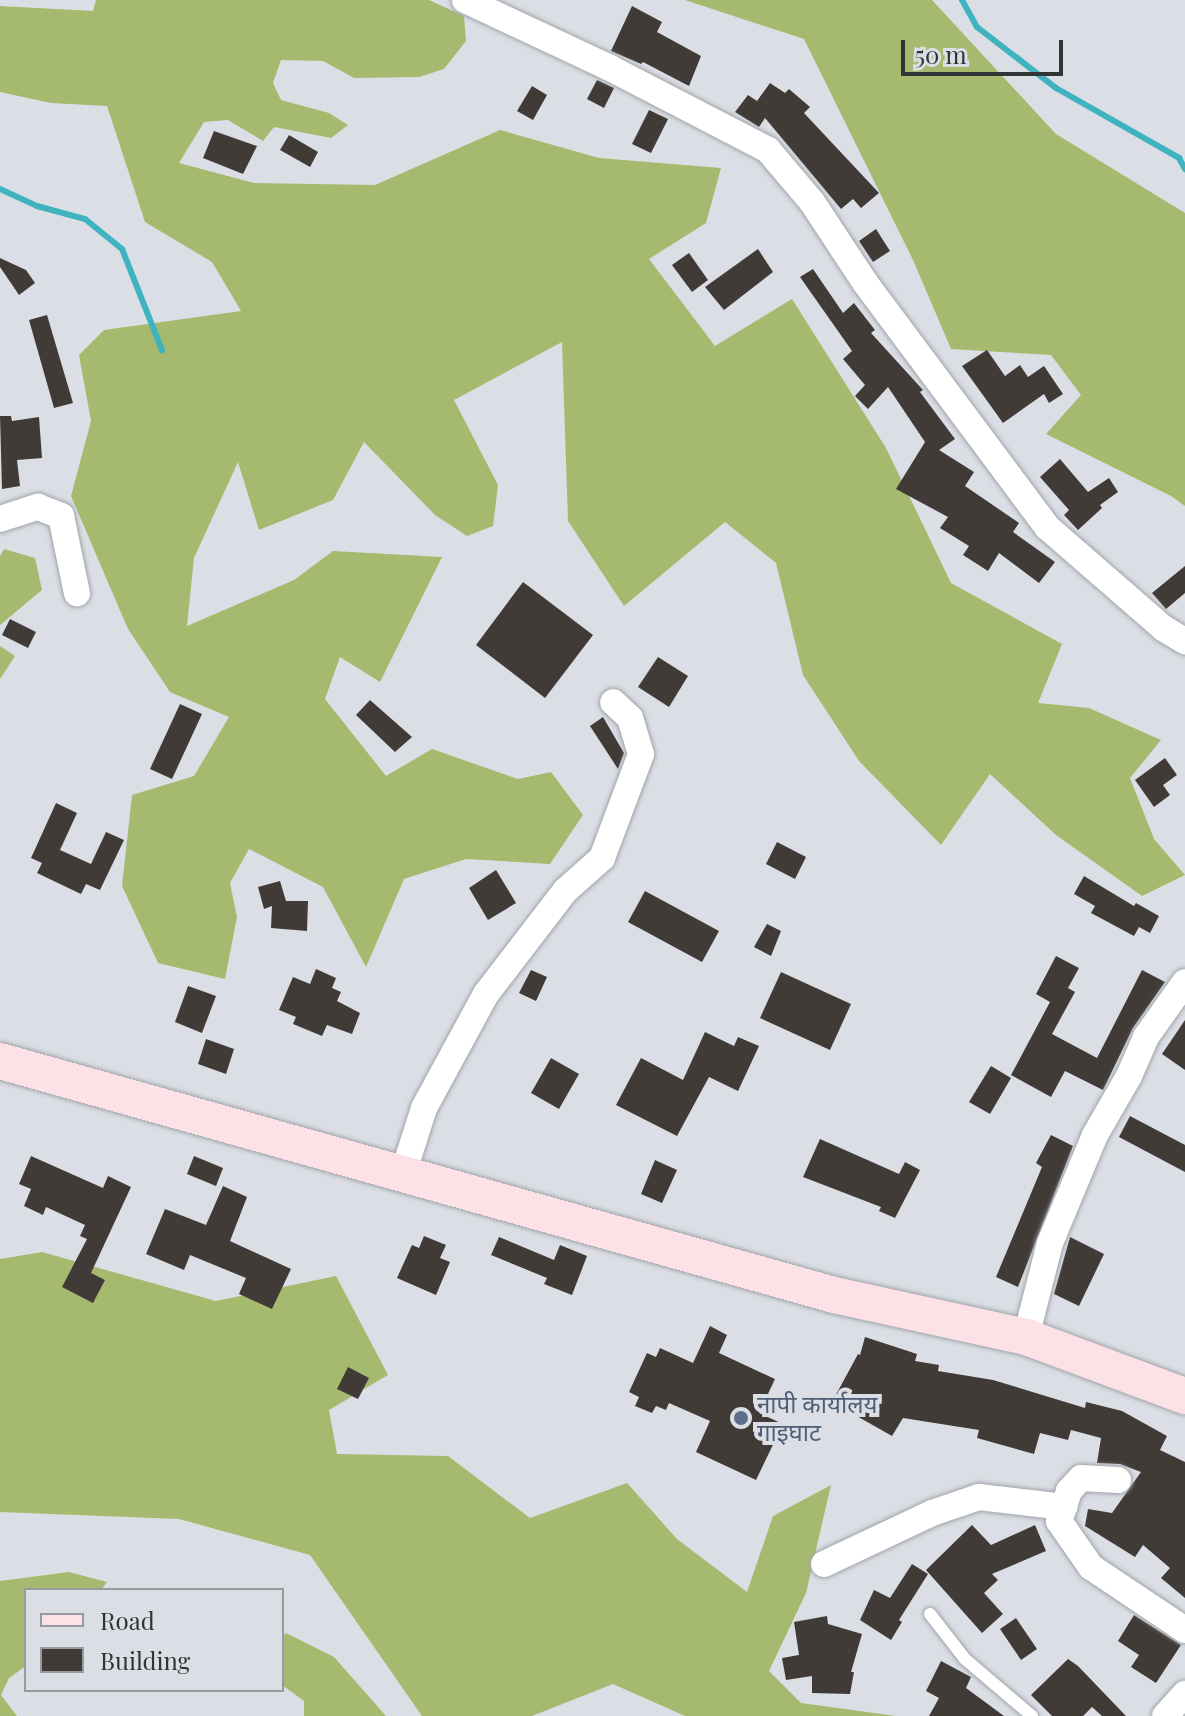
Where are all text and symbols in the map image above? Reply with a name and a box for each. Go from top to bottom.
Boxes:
scale bar [905,24,1067,74]
text: 50 m [915,38,967,70]
place label: नापी कार्यालय गाइघाट [757,1390,877,1446]
marker: नापी कार्यालय गाइघाट [732,1409,750,1427]
legend [24,1588,284,1692]
text: Road [100,1604,155,1636]
text: Building [100,1644,190,1676]

